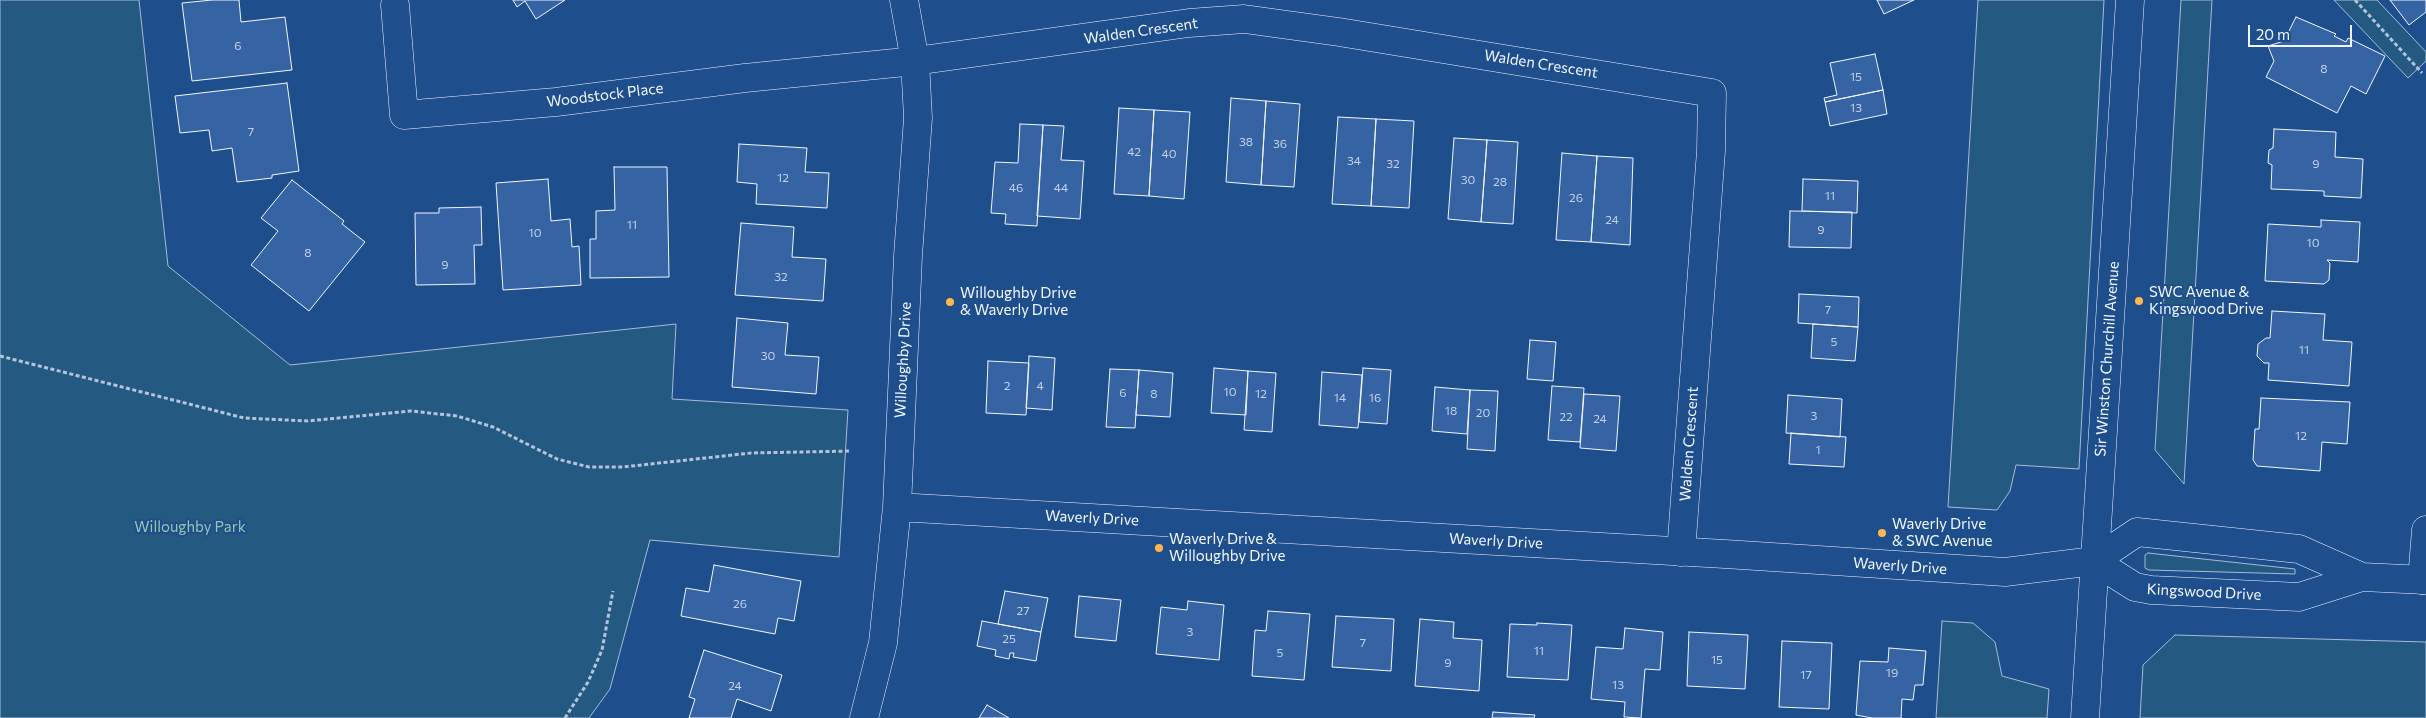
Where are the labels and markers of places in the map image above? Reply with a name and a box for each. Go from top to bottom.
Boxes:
place label: SWC Avenue & Kingswood Drive [2149,283,2264,318]
place label: Willoughby Drive & Waverly Drive [960,284,1076,319]
marker: SWC Avenue & Kingswood Drive [2133,295,2145,307]
marker: Willoughby Drive & Waverly Drive [944,296,956,308]
place label: Waverly Drive & SWC Avenue [1892,515,1993,550]
marker: Waverly Drive & SWC Avenue [1876,527,1888,539]
place label: Waverly Drive & Willoughby Drive [1169,530,1285,565]
marker: Waverly Drive & Willoughby Drive [1153,542,1165,554]

